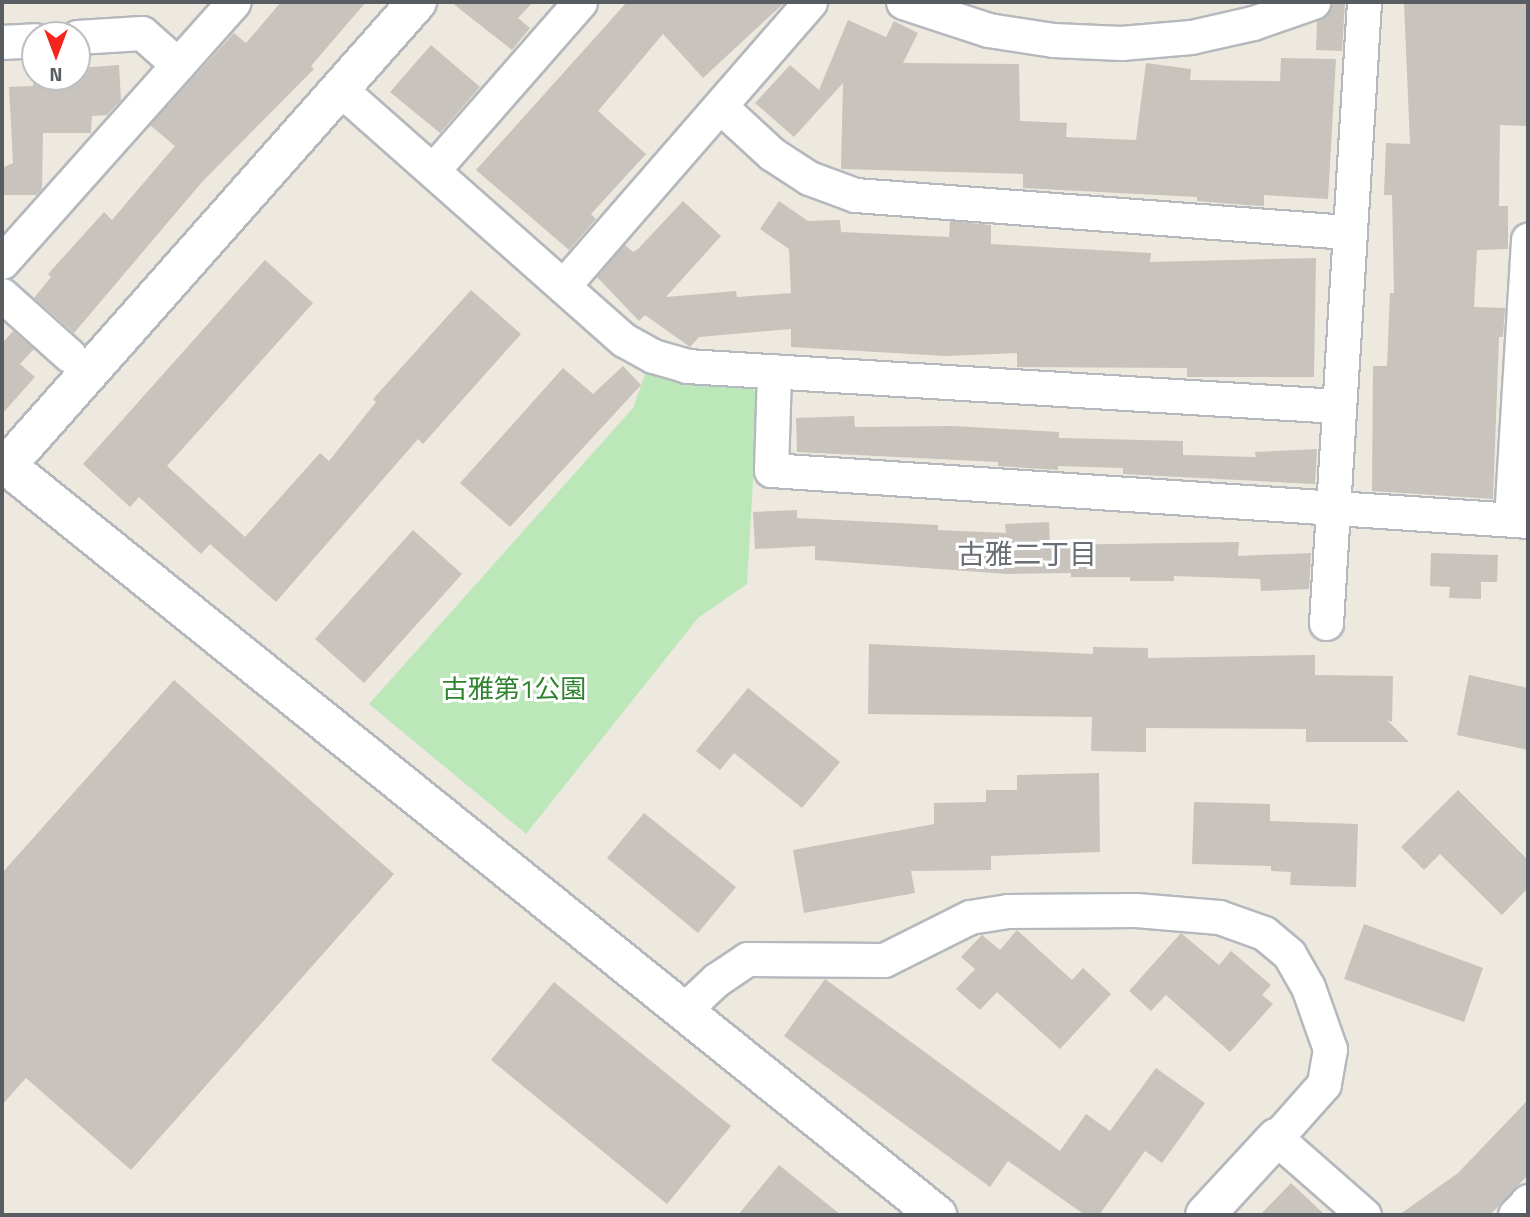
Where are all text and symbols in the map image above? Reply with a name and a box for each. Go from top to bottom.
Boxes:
north arrow [21,21,91,91]
text: N [49,61,63,90]
district label: 古雅二丁目 [957,537,1097,571]
park label: 古雅第1公園 [442,673,586,705]

